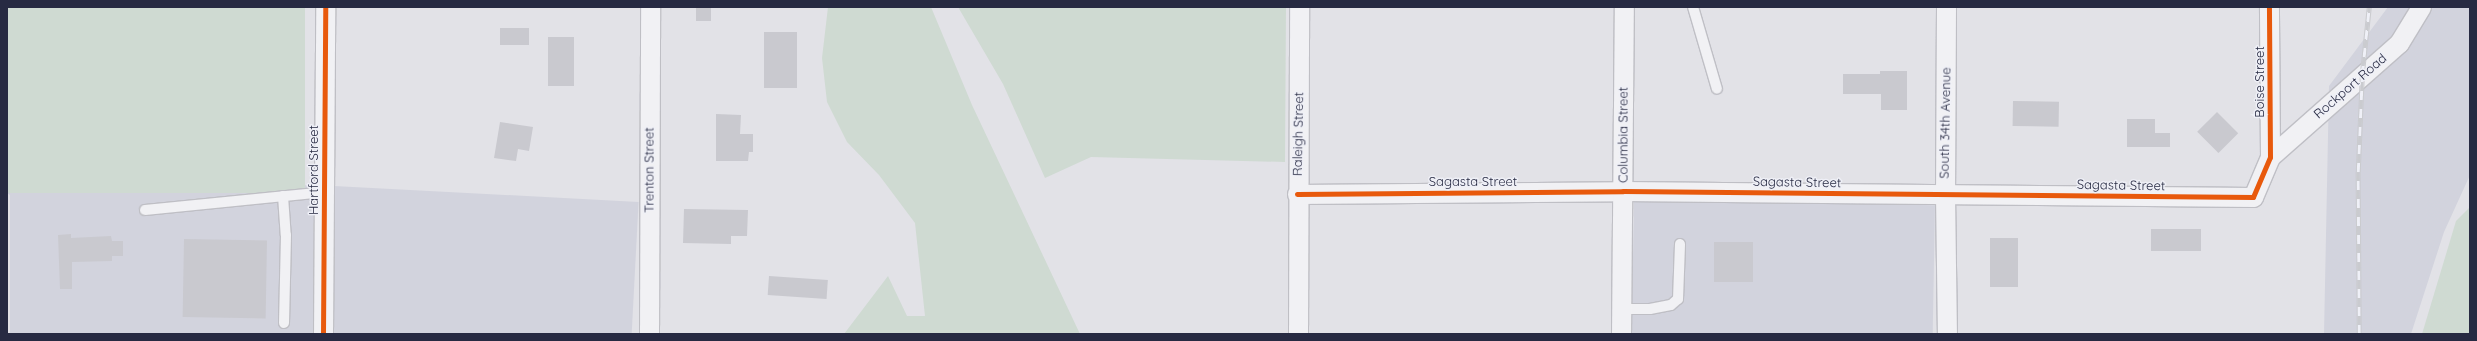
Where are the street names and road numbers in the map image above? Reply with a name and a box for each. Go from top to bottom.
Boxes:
street label: Boise Street [2251,46,2267,118]
street label: Rockport Road [2310,50,2390,122]
street label: South 34th Avenue [1936,67,1954,179]
street label: Columbia Street [1615,87,1631,183]
street label: Raleigh Street [1289,92,1307,176]
street label: Hartford Street [305,125,321,215]
street label: Trenton Street [641,127,657,213]
street label: Sagasta Street [1429,173,1517,189]
street label: Sagasta Street [1753,173,1841,191]
street label: Sagasta Street [2077,176,2165,194]

